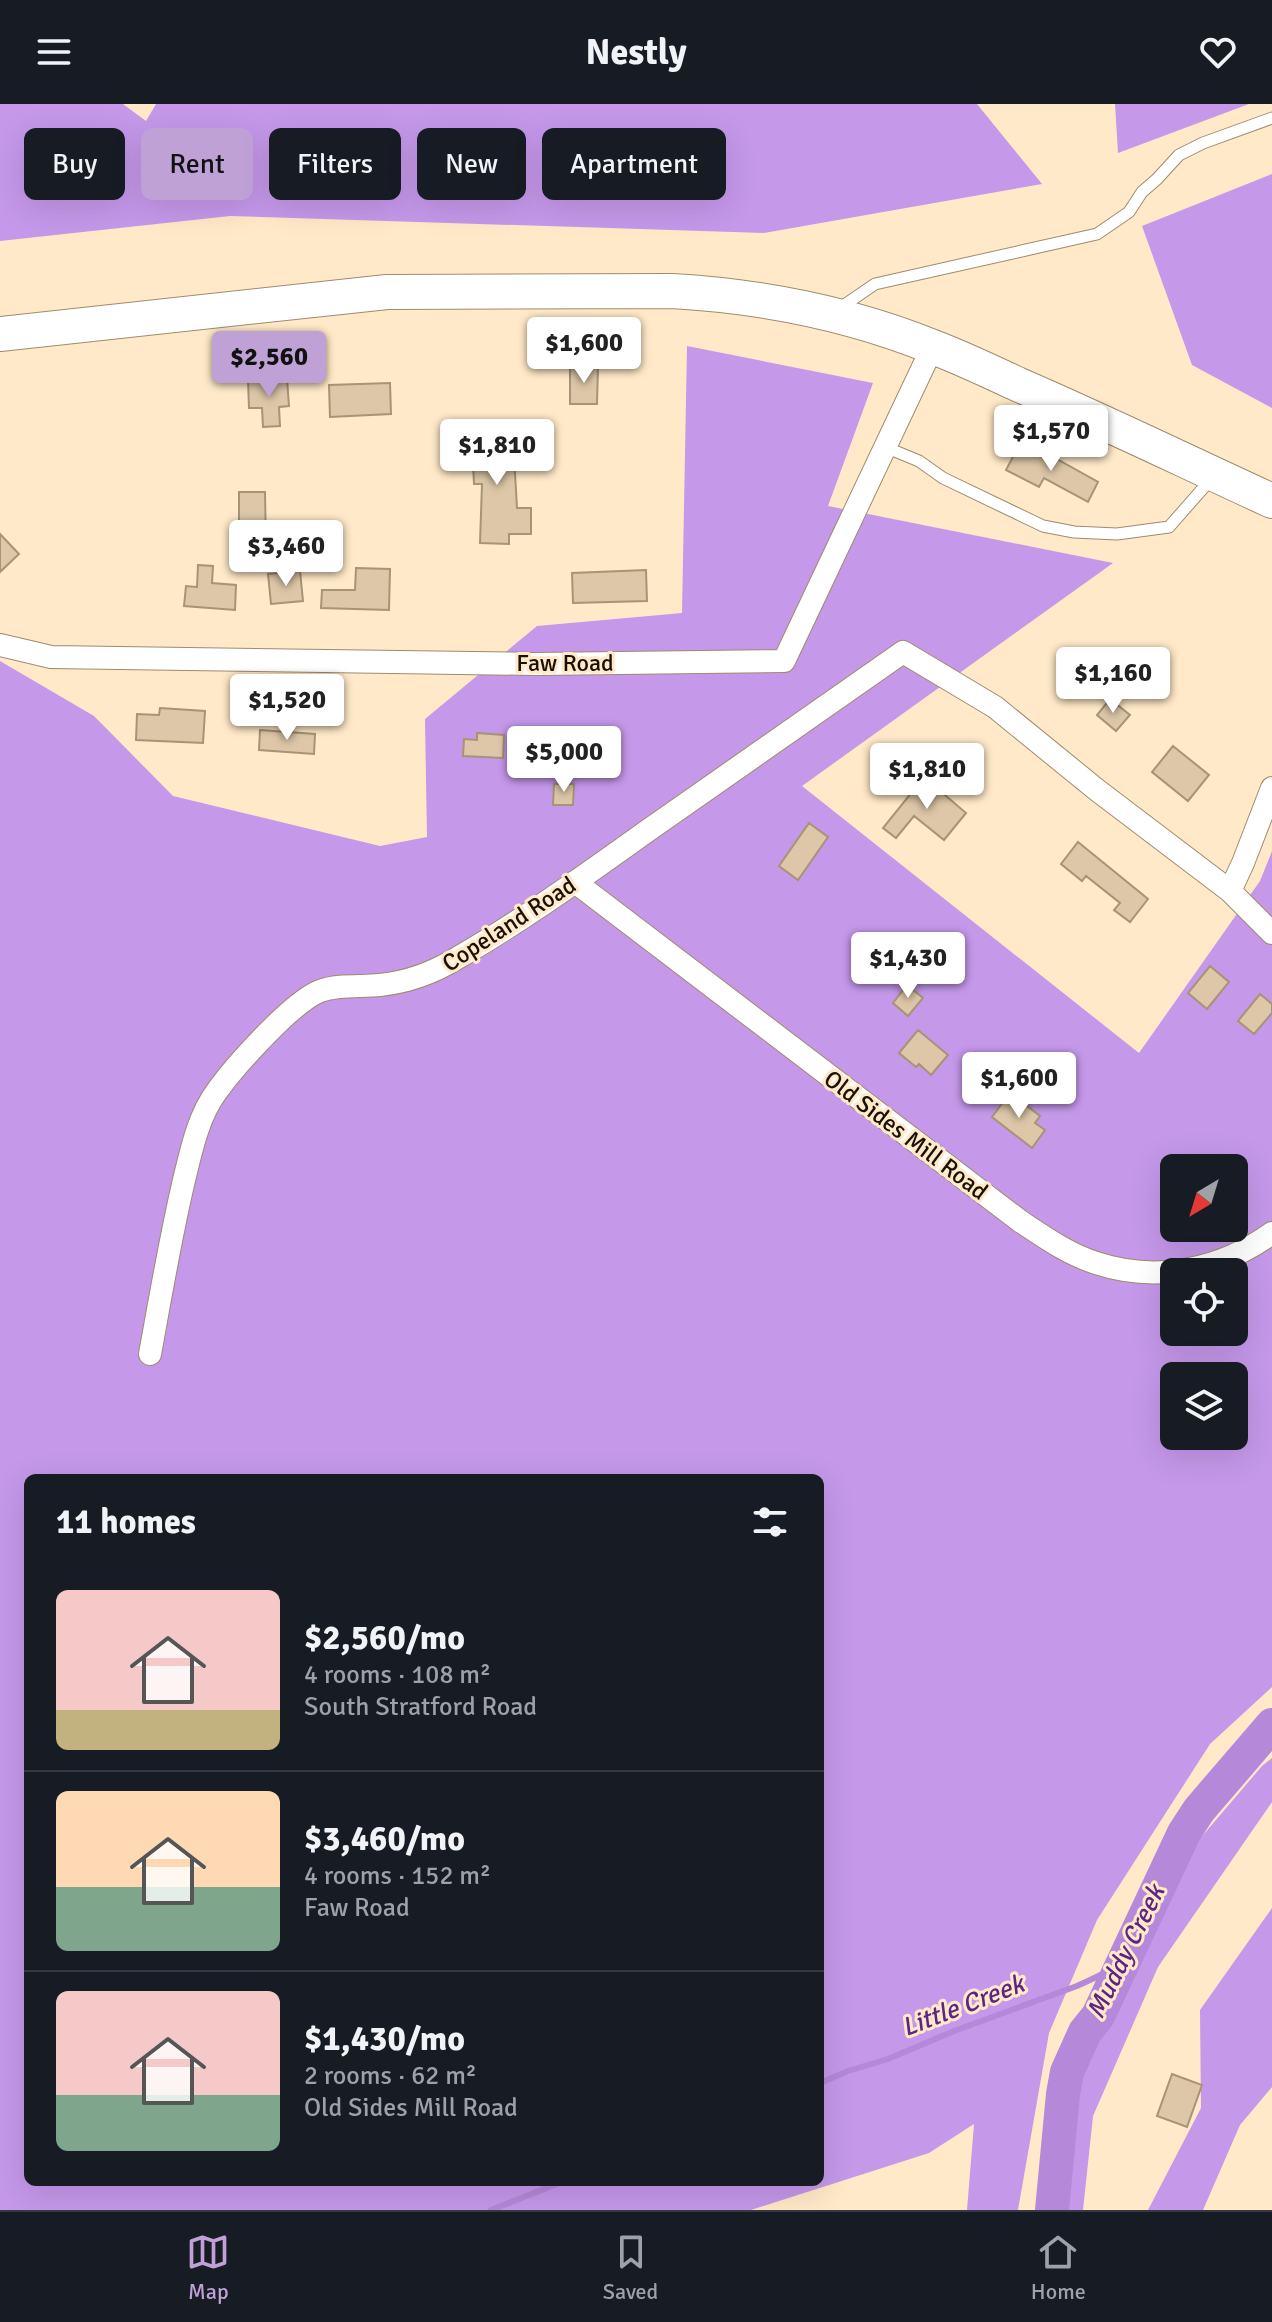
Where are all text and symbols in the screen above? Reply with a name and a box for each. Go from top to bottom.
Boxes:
icon: menu [32,30,76,74]
text: Nestly [585,30,687,75]
icon: heart [1196,30,1240,74]
chip: Buy [24,128,125,200]
chip: Rent [141,128,253,200]
chip: Filters [269,128,401,200]
chip: New [417,128,526,200]
chip: Apartment [542,128,726,200]
pin: $1,600 [519,317,649,385]
text: $1,600 [545,327,623,359]
pin: $2,560 [204,331,334,399]
text: $2,560 [230,341,308,373]
pin: $1,570 [986,405,1116,473]
text: $1,570 [1012,415,1090,447]
pin: $1,810 [432,419,562,487]
text: $1,810 [458,429,536,461]
pin: $3,460 [221,520,351,588]
text: $3,460 [247,530,325,562]
pin: $1,160 [1048,647,1178,715]
street label: Faw Road [516,648,614,678]
text: $1,160 [1074,657,1152,689]
pin: $1,520 [222,674,352,742]
text: $1,520 [248,684,326,716]
pin: $5,000 [499,726,629,794]
text: $5,000 [525,736,603,768]
pin: $1,810 [862,743,992,811]
text: $1,810 [888,753,966,785]
street label: Copeland Road [437,870,581,978]
pin: $1,430 [843,932,973,1000]
text: $1,430 [869,942,947,974]
pin: $1,600 [954,1052,1084,1120]
text: $1,600 [980,1062,1058,1094]
street label: Old Sides Mill Road [818,1064,994,1206]
north arrow [1160,1154,1248,1242]
map controls [1160,1154,1248,1450]
button: locate [1160,1258,1248,1346]
button: layers [1160,1362,1248,1450]
icon: filters [748,1500,792,1544]
text: 11 homes [56,1501,196,1543]
text: $2,560/mo [304,1617,465,1659]
icon: home [120,1622,216,1718]
text: 4 rooms · 108 m² [304,1659,491,1691]
text: South Stratford Road [304,1691,537,1723]
text: $3,460/mo [304,1818,465,1860]
icon: home [120,1823,216,1919]
text: 4 rooms · 152 m² [304,1860,491,1892]
water label: Muddy Creek [1080,1878,1173,2024]
text: Faw Road [304,1892,410,1924]
water label: Little Creek [897,1967,1030,2044]
text: $1,430/mo [304,2018,465,2060]
icon: home [120,2023,216,2119]
text: 2 rooms · 62 m² [304,2060,477,2092]
text: Old Sides Mill Road [304,2092,518,2124]
tab: Map [186,2230,230,2305]
tab: Saved [603,2230,658,2305]
tab: Home [1031,2230,1086,2305]

